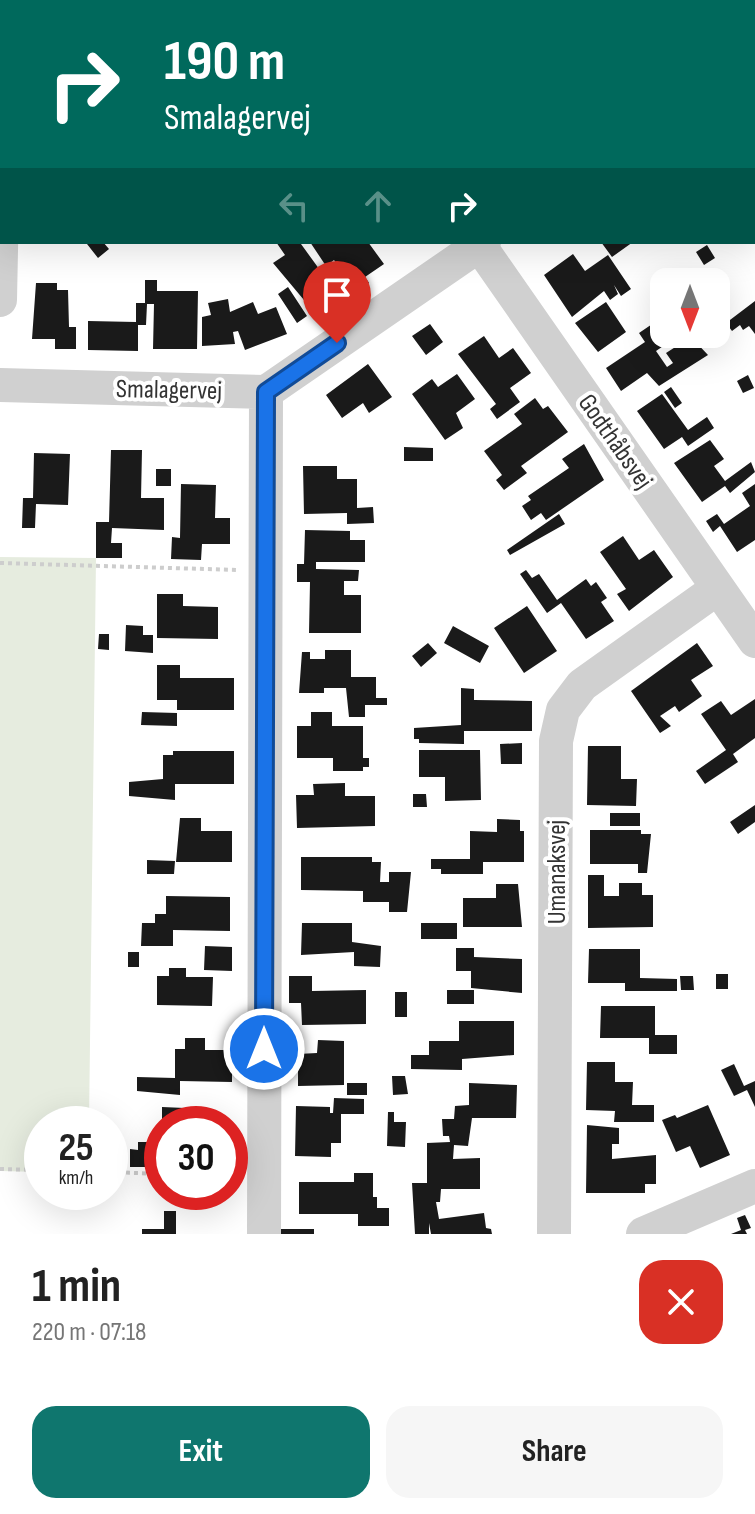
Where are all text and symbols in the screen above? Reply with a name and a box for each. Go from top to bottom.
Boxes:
text: 190 m [164,29,285,96]
icon: right [32,32,136,136]
text: Smalagervej [164,97,311,140]
icon: left [272,184,316,228]
icon: ahead [356,184,400,228]
icon: right [440,184,484,228]
pin [303,261,371,343]
north arrow [650,268,730,348]
map controls [650,268,730,348]
icon: arrive [315,273,359,317]
street label: Smalagervej [116,374,222,407]
street label: Godthåbsvej [571,388,659,495]
street label: Umanaksvej [542,820,573,924]
position arrow [222,1007,306,1091]
speed limit sign: 30 [144,1106,248,1210]
text: 25 [58,1124,94,1172]
text: km/h [59,1166,93,1190]
text: 1 min [32,1258,121,1315]
button: close [639,1260,723,1344]
text: 220 m · 07:18 [32,1317,146,1348]
button: Exit [32,1406,370,1498]
button: Share [386,1406,723,1498]

